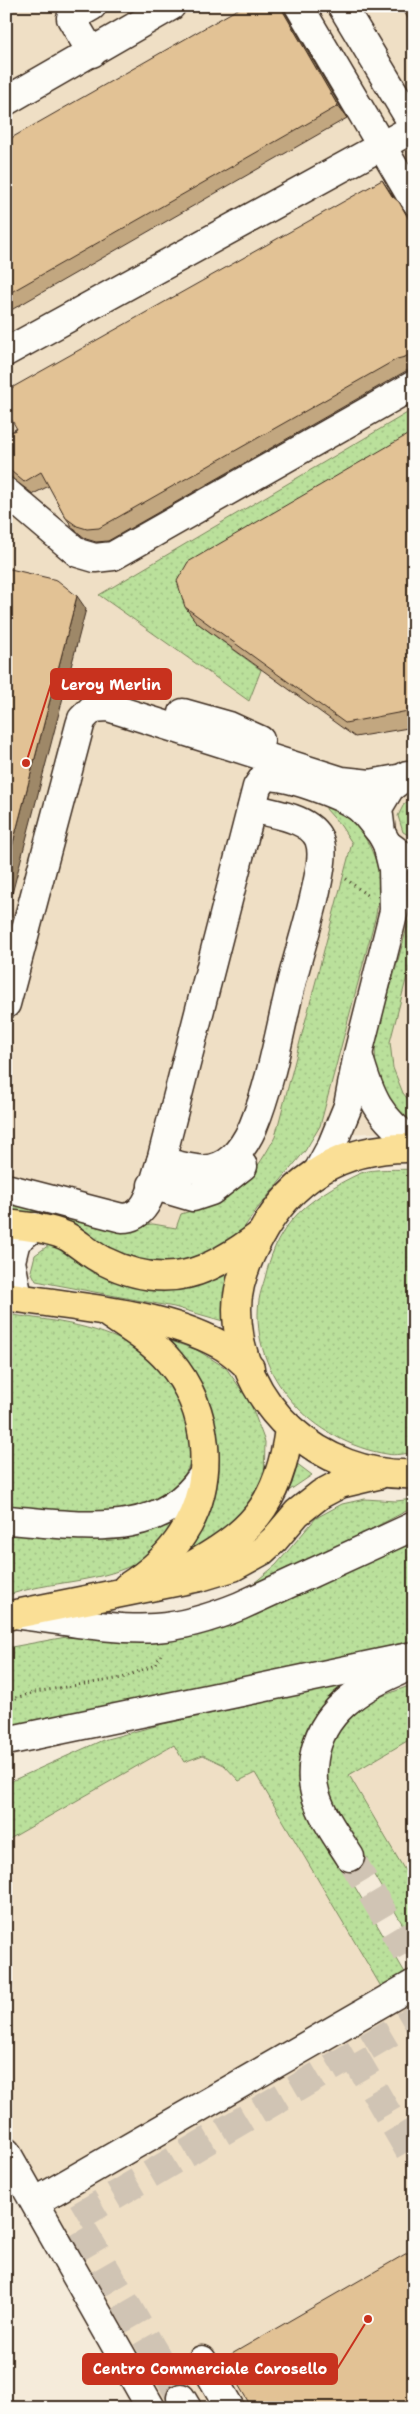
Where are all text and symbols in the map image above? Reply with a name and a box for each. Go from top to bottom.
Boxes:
callout: Leroy Merlin [51,669,171,699]
text: Leroy Merlin [61,675,161,695]
callout: Centro Commerciale Carosello [83,2354,337,2384]
text: Centro Commerciale Carosello [93,2359,327,2379]

